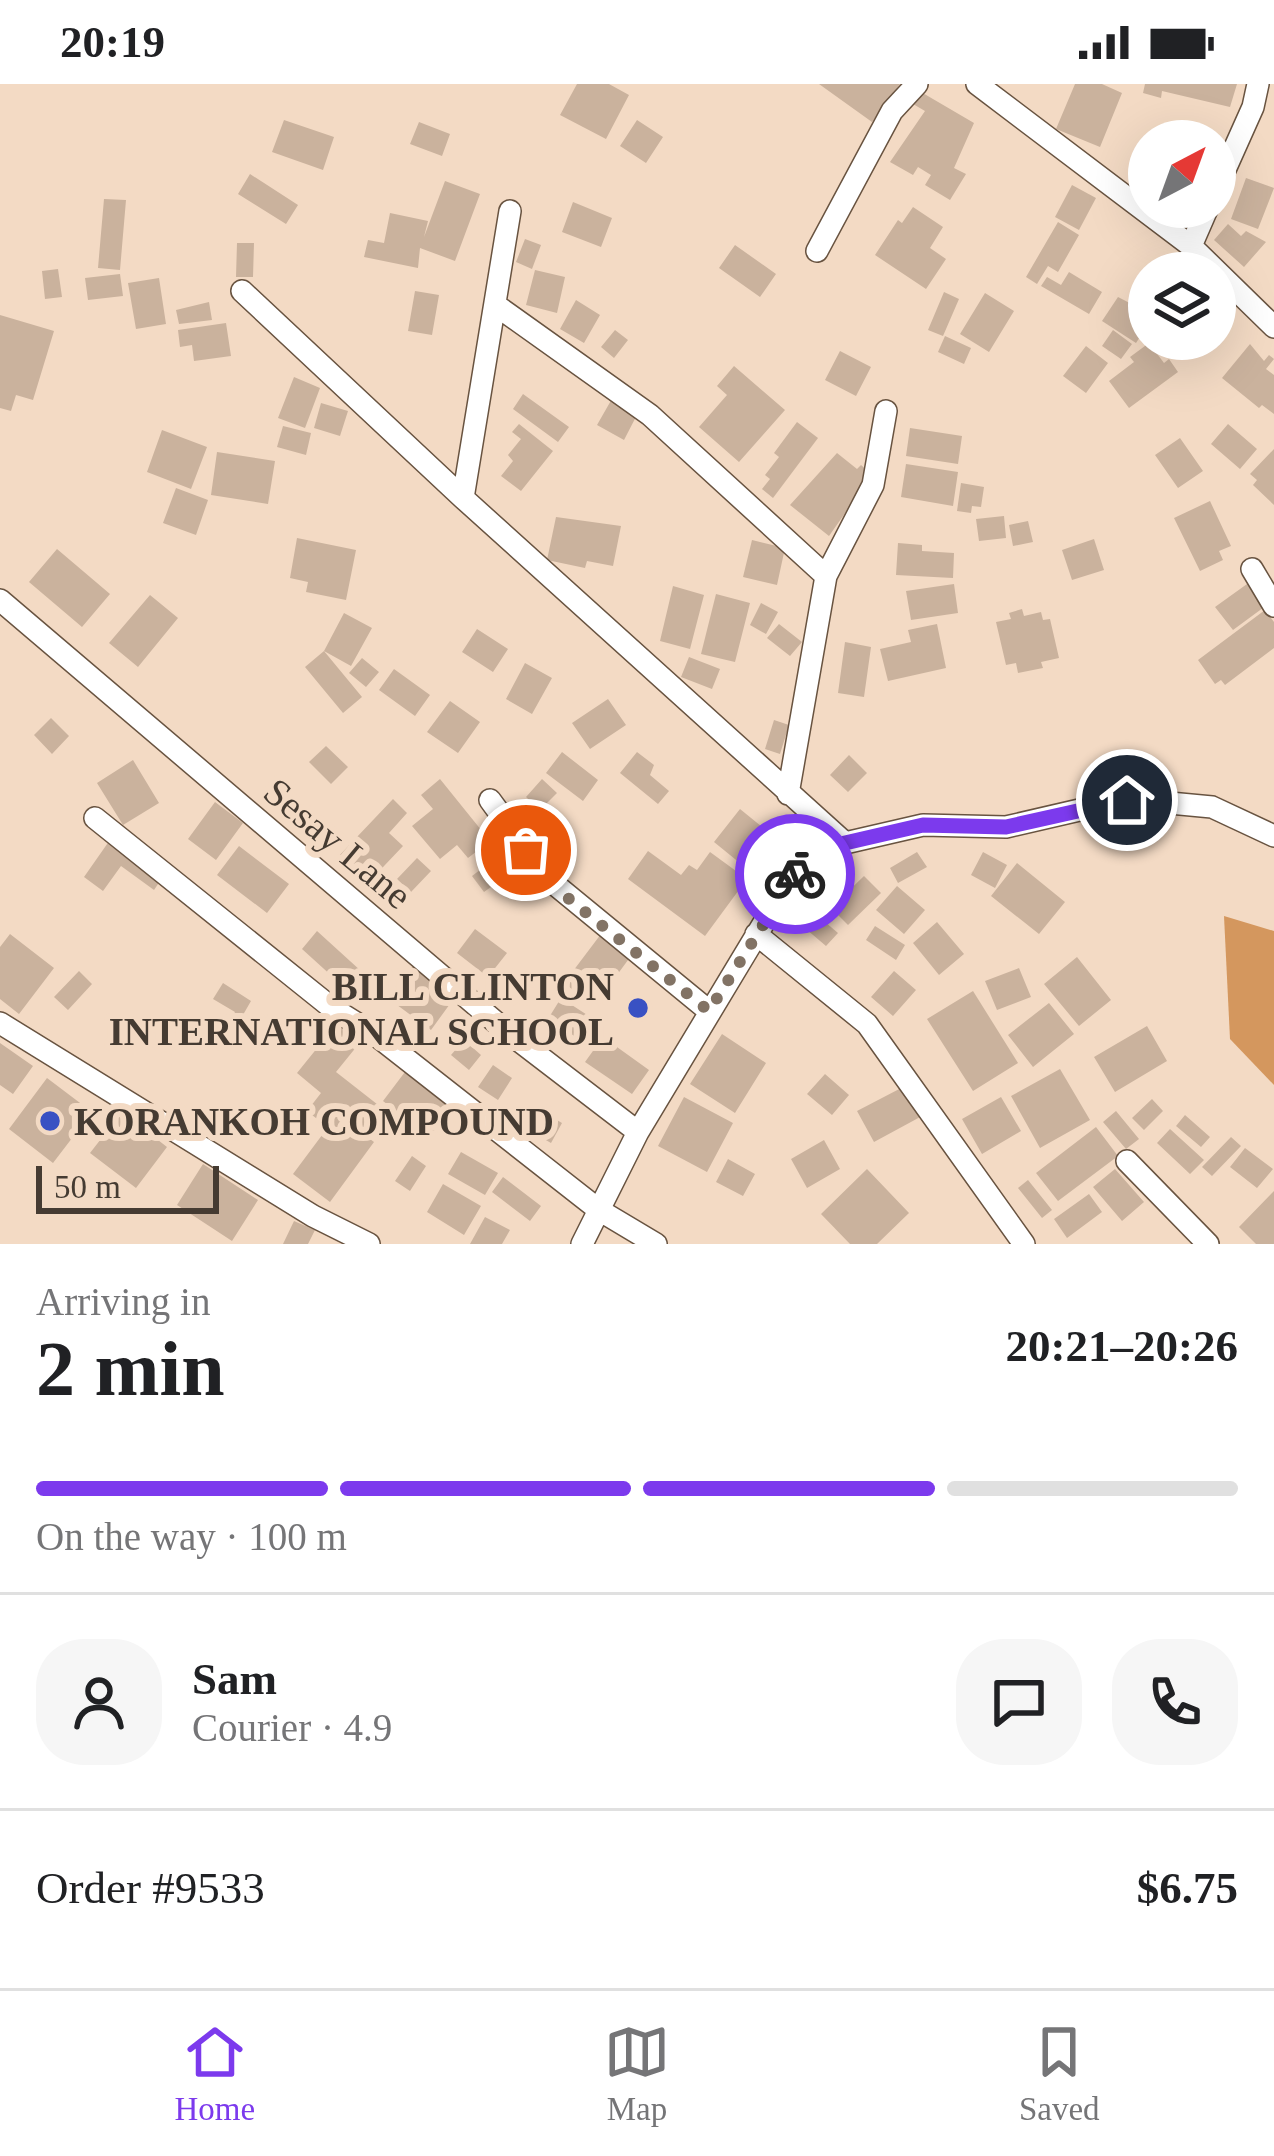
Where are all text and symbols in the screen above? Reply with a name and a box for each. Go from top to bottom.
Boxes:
text: 20:19 [60,17,165,67]
north arrow [1128,120,1236,228]
map controls [1128,120,1236,360]
button: layers [1128,252,1236,360]
pin [1076,749,1178,851]
icon: home [1094,767,1160,833]
street label: Sesay Lane [255,769,420,918]
pin [475,799,577,901]
courier [735,814,855,934]
icon: bag [493,817,559,883]
icon: bike [762,841,828,907]
place label: BILL CLINTON INTERNATIONAL SCHOOL [109,965,614,1053]
marker: BILL CLINTON INTERNATIONAL SCHOOL [625,995,651,1021]
place label: KORANKOH COMPOUND [74,1100,554,1143]
marker: KORANKOH COMPOUND [37,1108,63,1134]
scale bar [36,1160,219,1213]
text: 50 m [54,1169,121,1205]
text: Arriving in [36,1280,210,1323]
text: 20:21–20:26 [1006,1321,1238,1371]
text: 2 min [36,1325,225,1412]
text: On the way · 100 m [36,1515,347,1558]
button: person [36,1639,162,1765]
button: chat [956,1639,1082,1765]
button: phone [1112,1639,1238,1765]
text: Sam [192,1654,277,1704]
text: Courier · 4.9 [192,1706,392,1749]
text: Order #9533 [36,1863,265,1913]
text: $6.75 [1137,1863,1238,1913]
tab: Home [174,2019,255,2128]
tab: Map [604,2019,670,2128]
tab: Saved [1019,2019,1100,2128]

